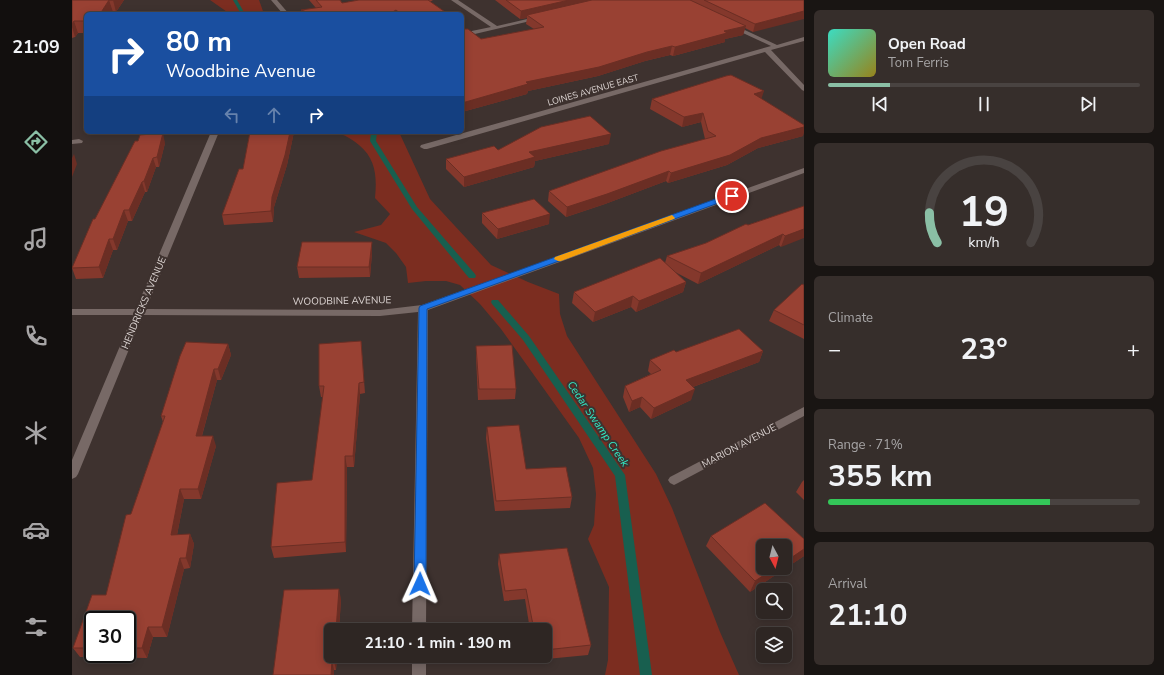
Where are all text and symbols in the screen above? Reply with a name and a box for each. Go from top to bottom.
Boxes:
text: 80 m [166,23,232,61]
icon: right [100,28,152,80]
text: Open Road [888,34,966,54]
text: 21:09 [12,35,60,59]
text: Tom Ferris [888,54,949,72]
text: Woodbine Avenue [166,59,316,83]
street label: LOINES AVENUE EAST [546,71,640,109]
icon: previous [869,93,891,115]
icon: pause [973,93,995,115]
icon: next [1077,93,1099,115]
icon: left [221,104,243,126]
icon: ahead [263,104,285,126]
icon: right [305,104,327,126]
icon: directions [22,128,50,156]
pin [715,179,749,213]
text: 19 [959,183,1009,240]
icon: arrive [721,185,743,207]
icon: music [22,225,50,253]
text: km/h [968,232,1000,251]
street label: HENDRICKS AVENUE [118,255,170,351]
street label: WOODBINE AVENUE [293,293,392,309]
text: Climate [828,309,873,327]
icon: phone [22,322,50,350]
text: 23° [960,329,1008,370]
text: − [828,335,841,365]
text: + [1127,335,1140,365]
water label: Cedar Swamp Creek [564,378,633,470]
icon: climate [22,419,50,447]
street label: MARION AVENUE [699,420,779,472]
text: Range · 71% [828,436,903,454]
text: 355 km [828,456,933,497]
icon: car [22,516,50,544]
north arrow [756,539,792,575]
map controls [756,539,792,663]
position arrow [399,563,441,605]
text: Arrival [828,575,867,593]
button: search [756,583,792,619]
text: 21:10 [828,595,907,636]
speed limit sign: 30 [84,611,136,663]
icon: filters [22,613,50,641]
button: layers [756,627,792,663]
text: 21:10 · 1 min · 190 m [365,633,511,653]

